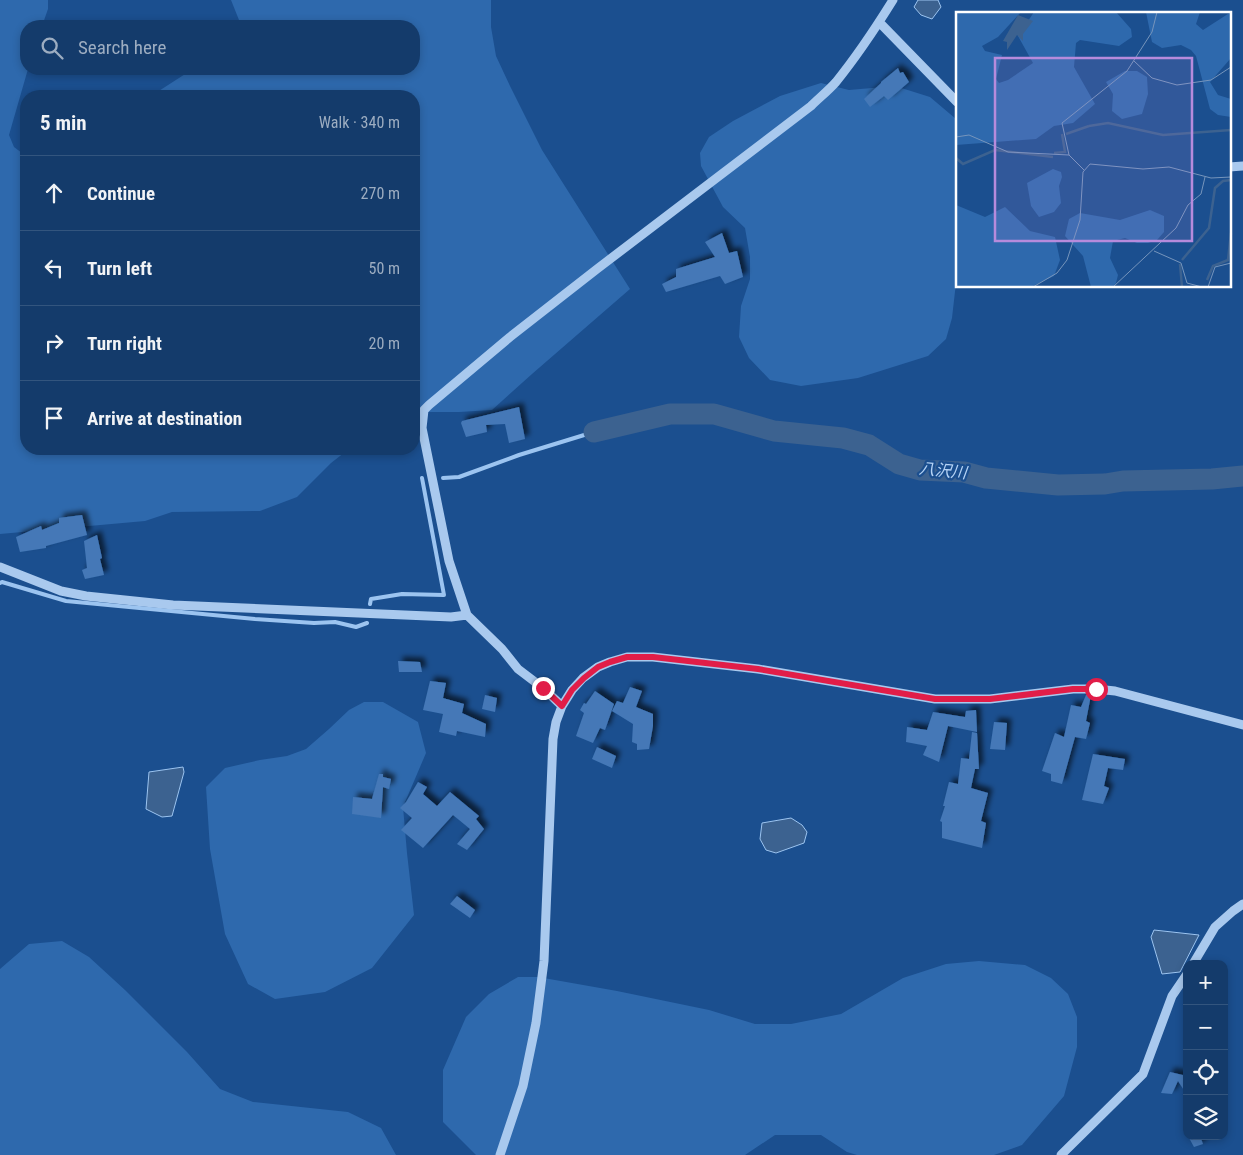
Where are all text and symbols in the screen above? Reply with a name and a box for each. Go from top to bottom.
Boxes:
inset map [956,12,1230,288]
search box [20,20,420,75]
icon: search [38,34,66,62]
text: Search here [78,36,166,59]
text: 5 min [40,111,87,135]
text: Walk · 340 m [319,113,400,132]
icon: ahead [40,179,68,207]
text: Continue [87,182,155,205]
text: 270 m [361,184,400,203]
icon: left [40,254,68,282]
text: Turn left [87,257,152,280]
text: 50 m [368,259,400,278]
icon: right [40,329,68,357]
text: Turn right [87,332,162,355]
text: 20 m [368,334,400,353]
icon: arrive [40,404,68,432]
text: Arrive at destination [87,407,242,430]
water label: 八沢川 [918,459,970,483]
route end [532,677,555,700]
route start [1085,678,1108,701]
map controls [1183,960,1228,1140]
button: + [1183,960,1228,1005]
button: − [1183,1005,1228,1050]
button: locate [1183,1050,1228,1095]
button: layers [1183,1095,1228,1140]

